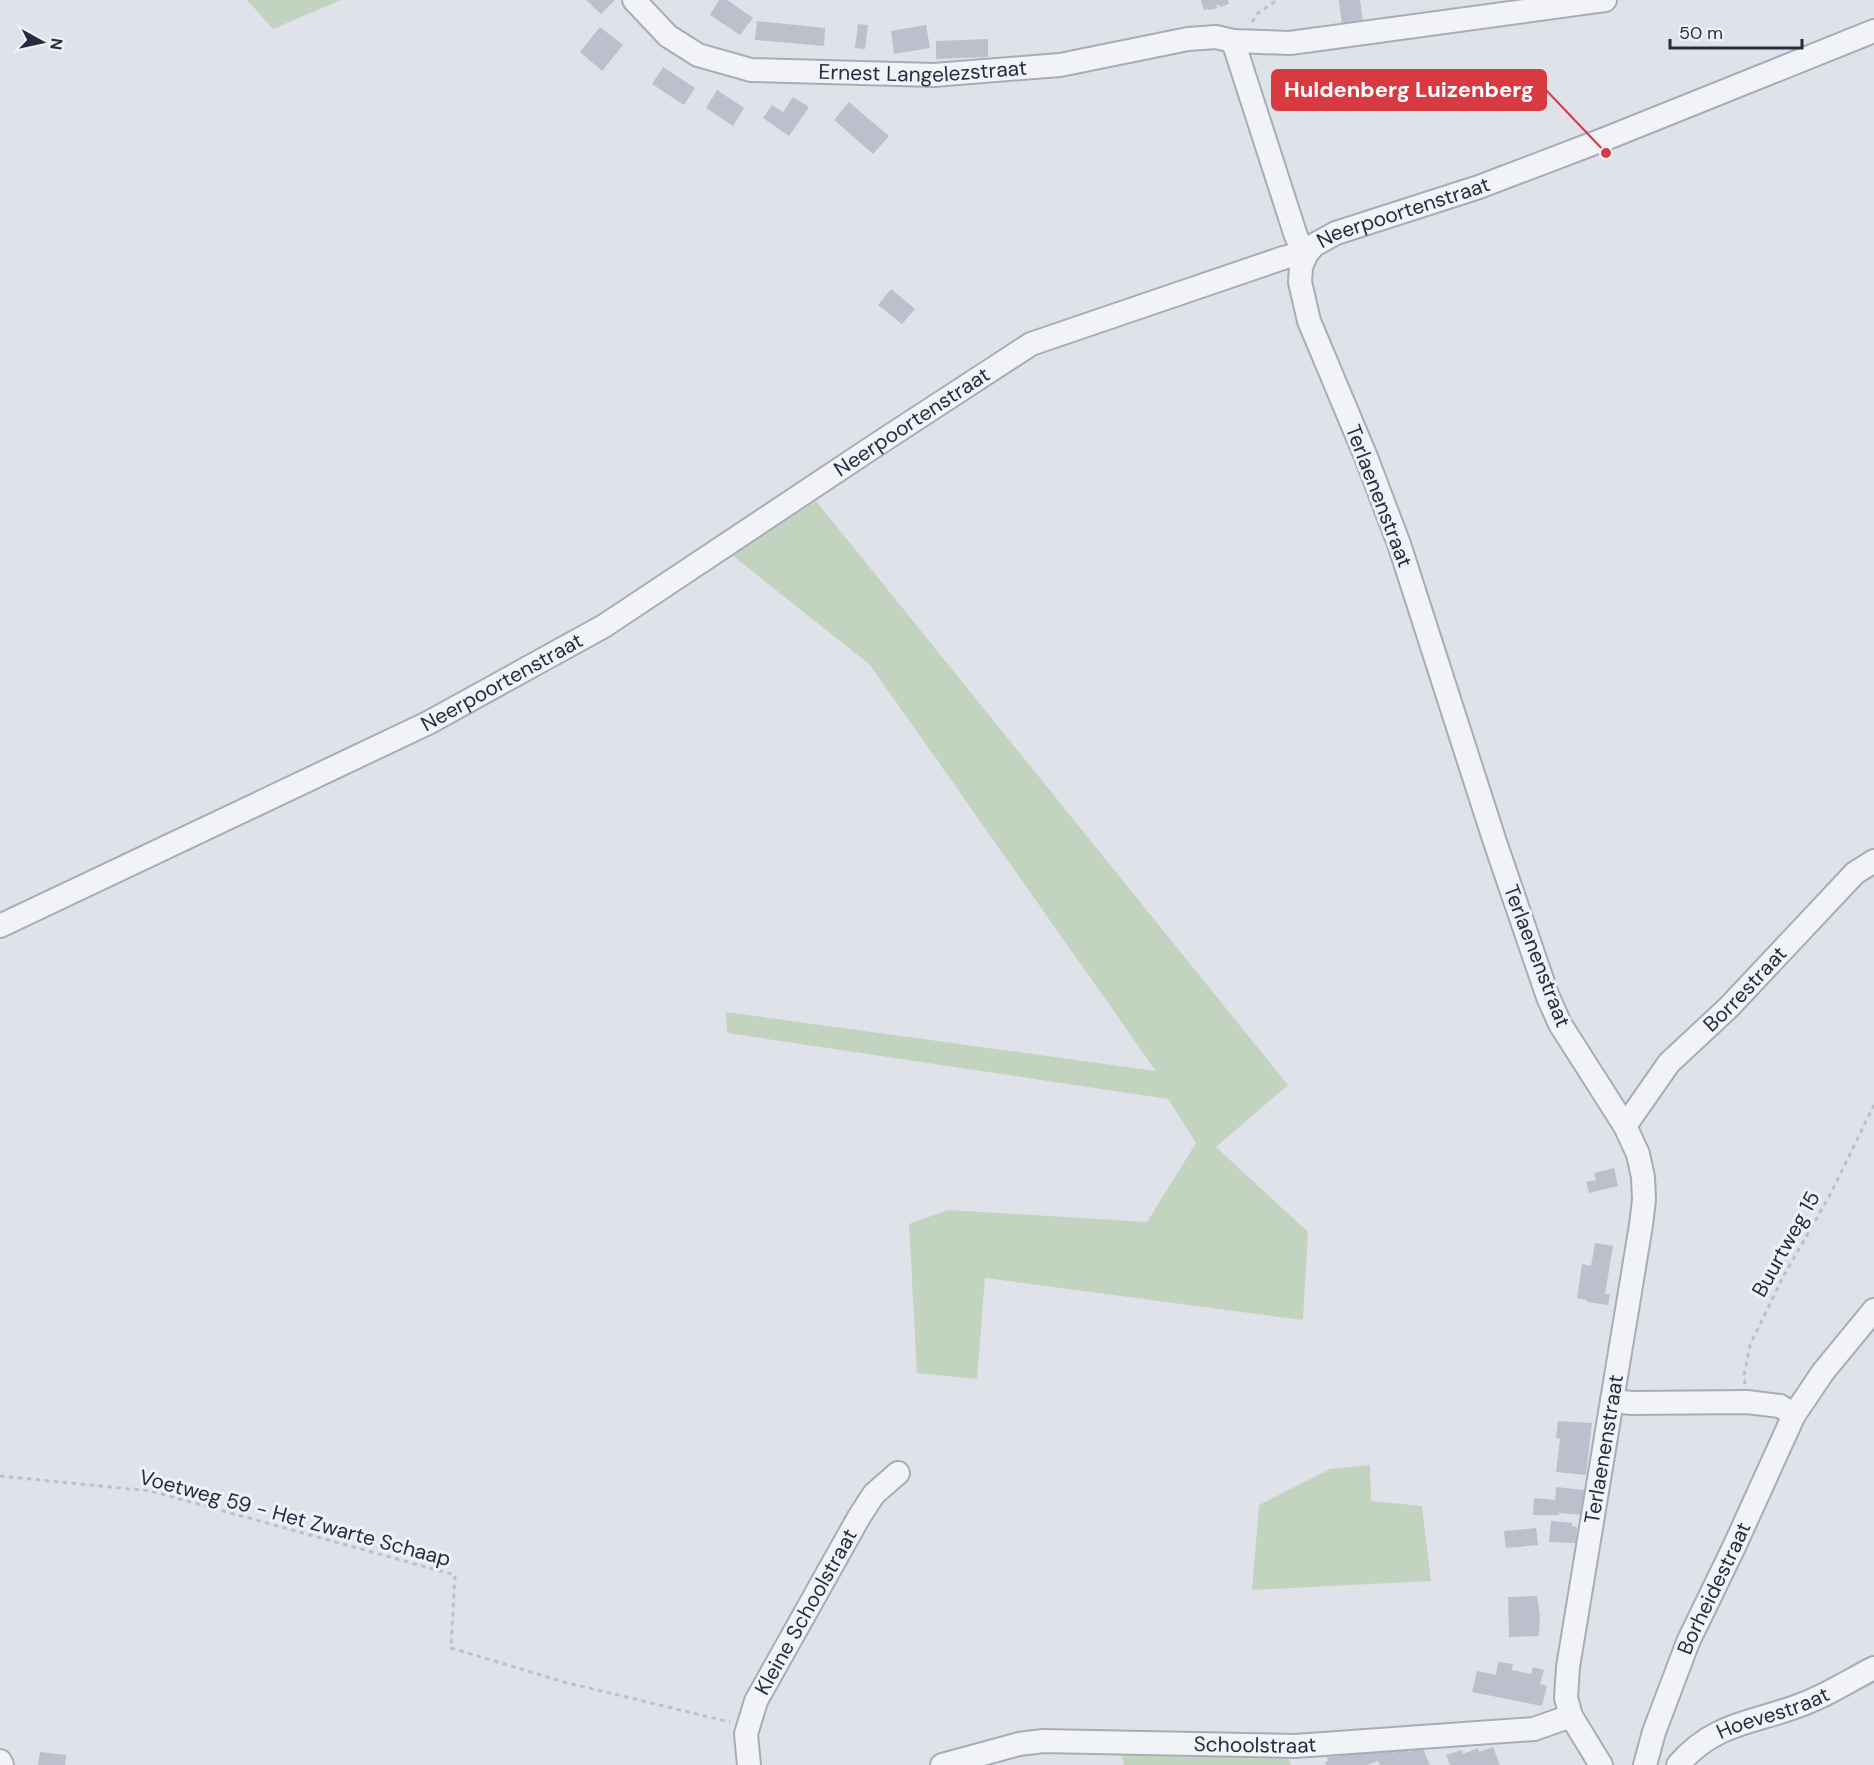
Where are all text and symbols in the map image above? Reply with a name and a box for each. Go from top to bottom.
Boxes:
north arrow [12,12,72,72]
scale bar [1670,12,1802,50]
text: 50 m [1679,21,1723,45]
text: N [45,37,68,51]
street label: Ernest Langelezstraat [818,54,1028,89]
callout: Huldenberg Luizenberg [1272,70,1546,110]
text: Huldenberg Luizenberg [1284,75,1534,104]
street label: Neerpoortenstraat [1312,170,1494,255]
street label: Neerpoortenstraat [828,361,995,483]
street label: Terlaenenstraat [1339,421,1419,571]
street label: Neerpoortenstraat [416,626,588,738]
street label: Terlaenenstraat [1497,881,1577,1031]
street label: Borrestraat [1697,940,1793,1038]
street label: Buurtweg 15 [1745,1186,1827,1302]
street label: Terlaenenstraat [1578,1373,1630,1526]
street label: Voetweg 59 - Het Zwarte Schaap [136,1463,454,1573]
street label: Borheidestraat [1671,1518,1758,1659]
street label: Kleine Schoolstraat [748,1524,864,1700]
street label: Hoevestraat [1712,1680,1834,1746]
street label: Schoolstraat [1193,1730,1317,1760]

